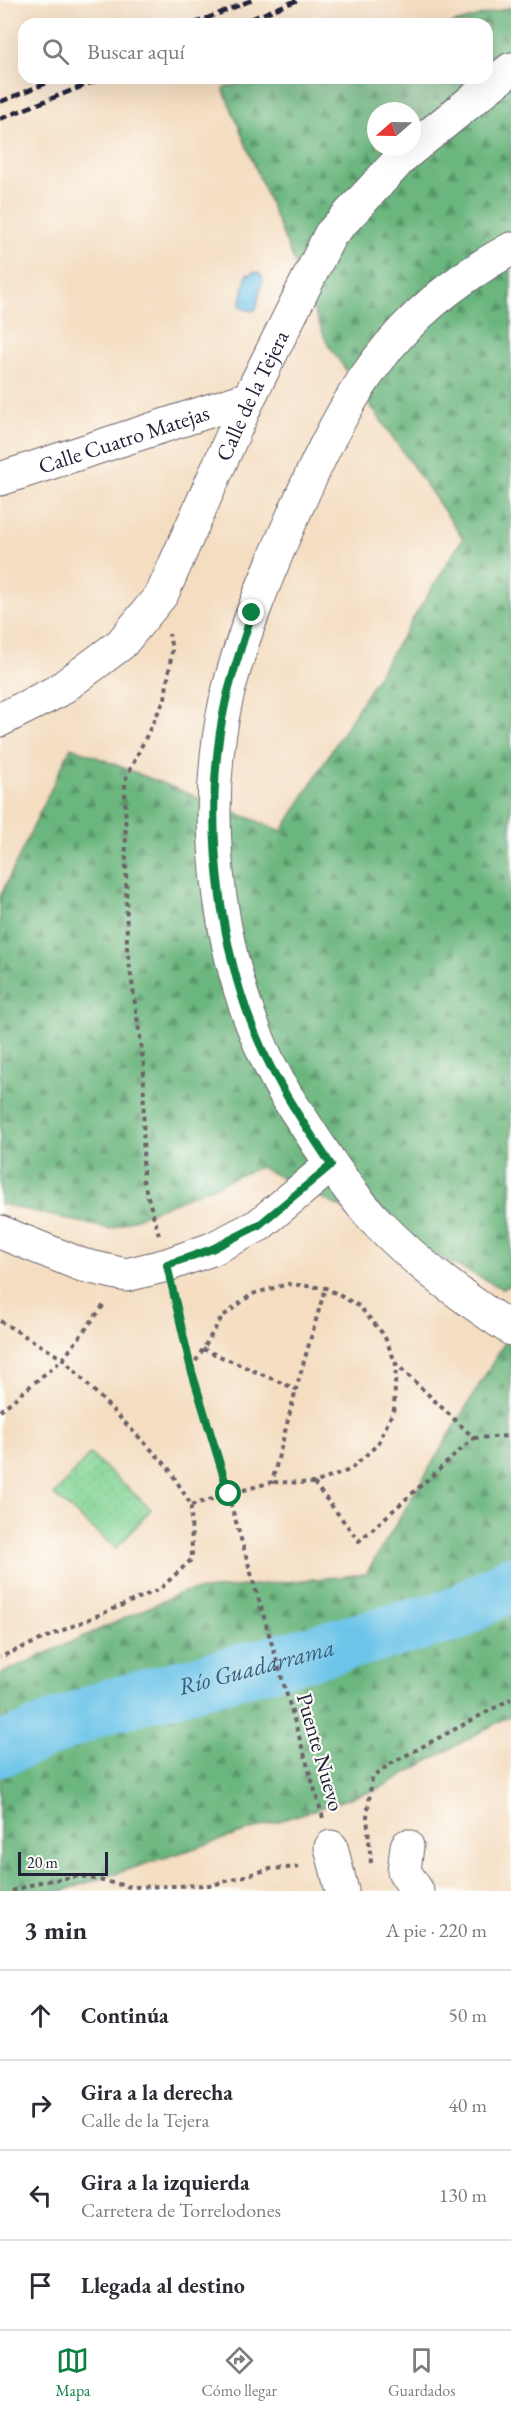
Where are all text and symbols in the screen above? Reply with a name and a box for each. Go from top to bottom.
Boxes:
search box [18,18,493,84]
icon: search [39,35,72,68]
text: Buscar aquí [87,37,185,66]
north arrow [367,102,421,156]
street label: Calle de la Tejera [209,325,296,466]
street label: Calle Cuatro Matejas [35,398,213,481]
route end [238,599,264,625]
route start [215,1480,241,1506]
water label: Río Guadarrama [175,1631,338,1702]
street label: Puente Nuevo [290,1690,351,1815]
scale bar [18,1849,108,1876]
text: 20 m [27,1852,58,1873]
text: 3 min [24,1913,87,1947]
text: A pie · 220 m [386,1917,487,1943]
icon: ahead [24,1999,57,2032]
text: Continúa [81,2001,169,2030]
text: 50 m [448,2002,487,2028]
text: Gira a la derecha [81,2078,233,2107]
icon: right [24,2089,57,2122]
text: 40 m [448,2092,487,2118]
text: Calle de la Tejera [81,2107,209,2133]
text: Gira a la izquierda [81,2168,250,2197]
icon: left [24,2179,57,2212]
text: 130 m [439,2182,487,2208]
text: Carretera de Torrelodones [81,2197,281,2223]
icon: arrive [24,2269,57,2302]
text: Llegada al destino [81,2271,245,2300]
tab: Mapa [56,2344,90,2401]
tab: Cómo llegar [201,2344,277,2401]
tab: Guardados [388,2344,455,2401]

